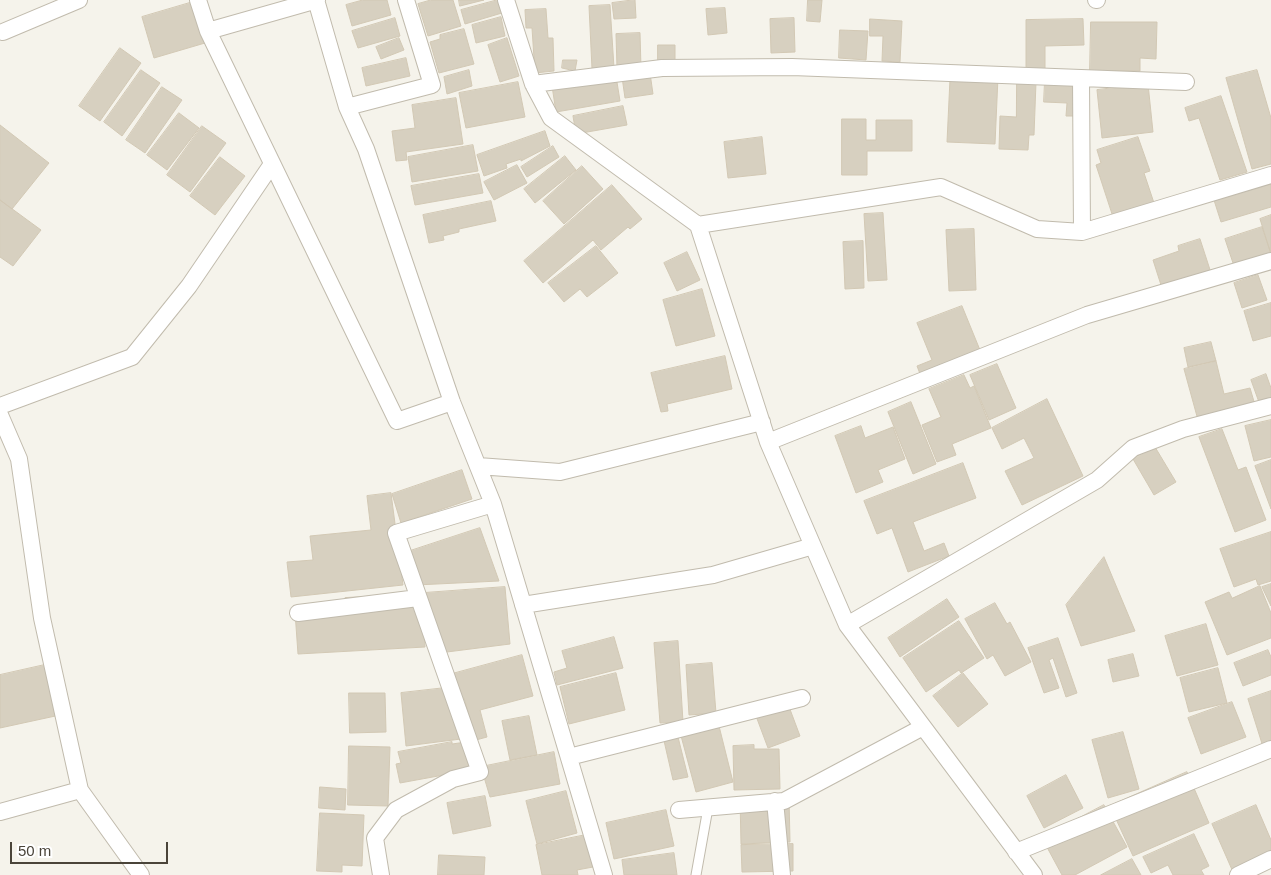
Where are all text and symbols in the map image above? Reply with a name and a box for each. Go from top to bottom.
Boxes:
scale bar [12,832,170,864]
text: 50 m [18,842,51,859]

